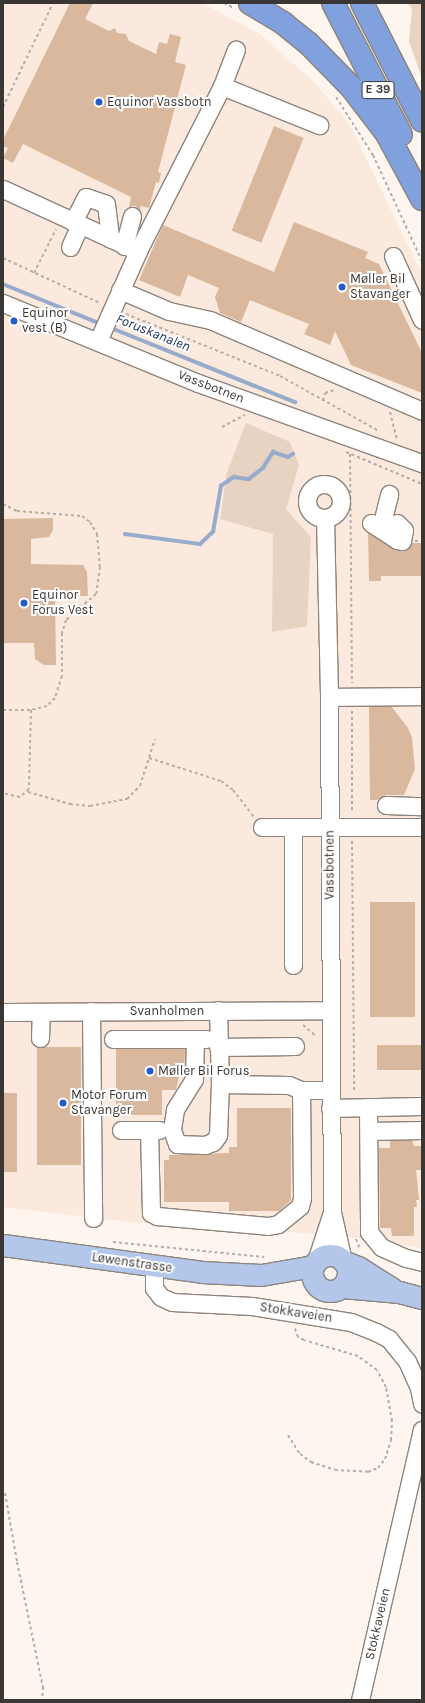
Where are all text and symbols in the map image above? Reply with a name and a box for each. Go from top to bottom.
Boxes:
road number: E 39 [361,80,395,100]
place label: Equinor Vassbotn [107,94,212,110]
marker: Equinor Vassbotn [94,97,104,107]
place label: Møller Bil Stavanger [350,272,410,303]
marker: Møller Bil Stavanger [337,282,347,292]
place label: Equinor vest (B) [22,306,68,337]
water label: Foruskanalen [113,310,193,356]
marker: Equinor vest (B) [9,316,19,326]
street label: Vassbotnen [176,367,246,407]
place label: Equinor Forus Vest [32,588,93,619]
marker: Equinor Forus Vest [19,598,29,608]
street label: Vassbotnen [322,830,338,900]
street label: Svanholmen [130,1003,204,1019]
place label: Møller Bil Forus [158,1063,249,1079]
marker: Møller Bil Forus [145,1066,155,1076]
place label: Motor Forum Stavanger [71,1088,147,1119]
marker: Motor Forum Stavanger [58,1098,68,1108]
street label: Løwenstrasse [91,1250,173,1276]
street label: Stokkaveien [259,1300,333,1326]
street label: Stokkaveien [362,1587,394,1661]

